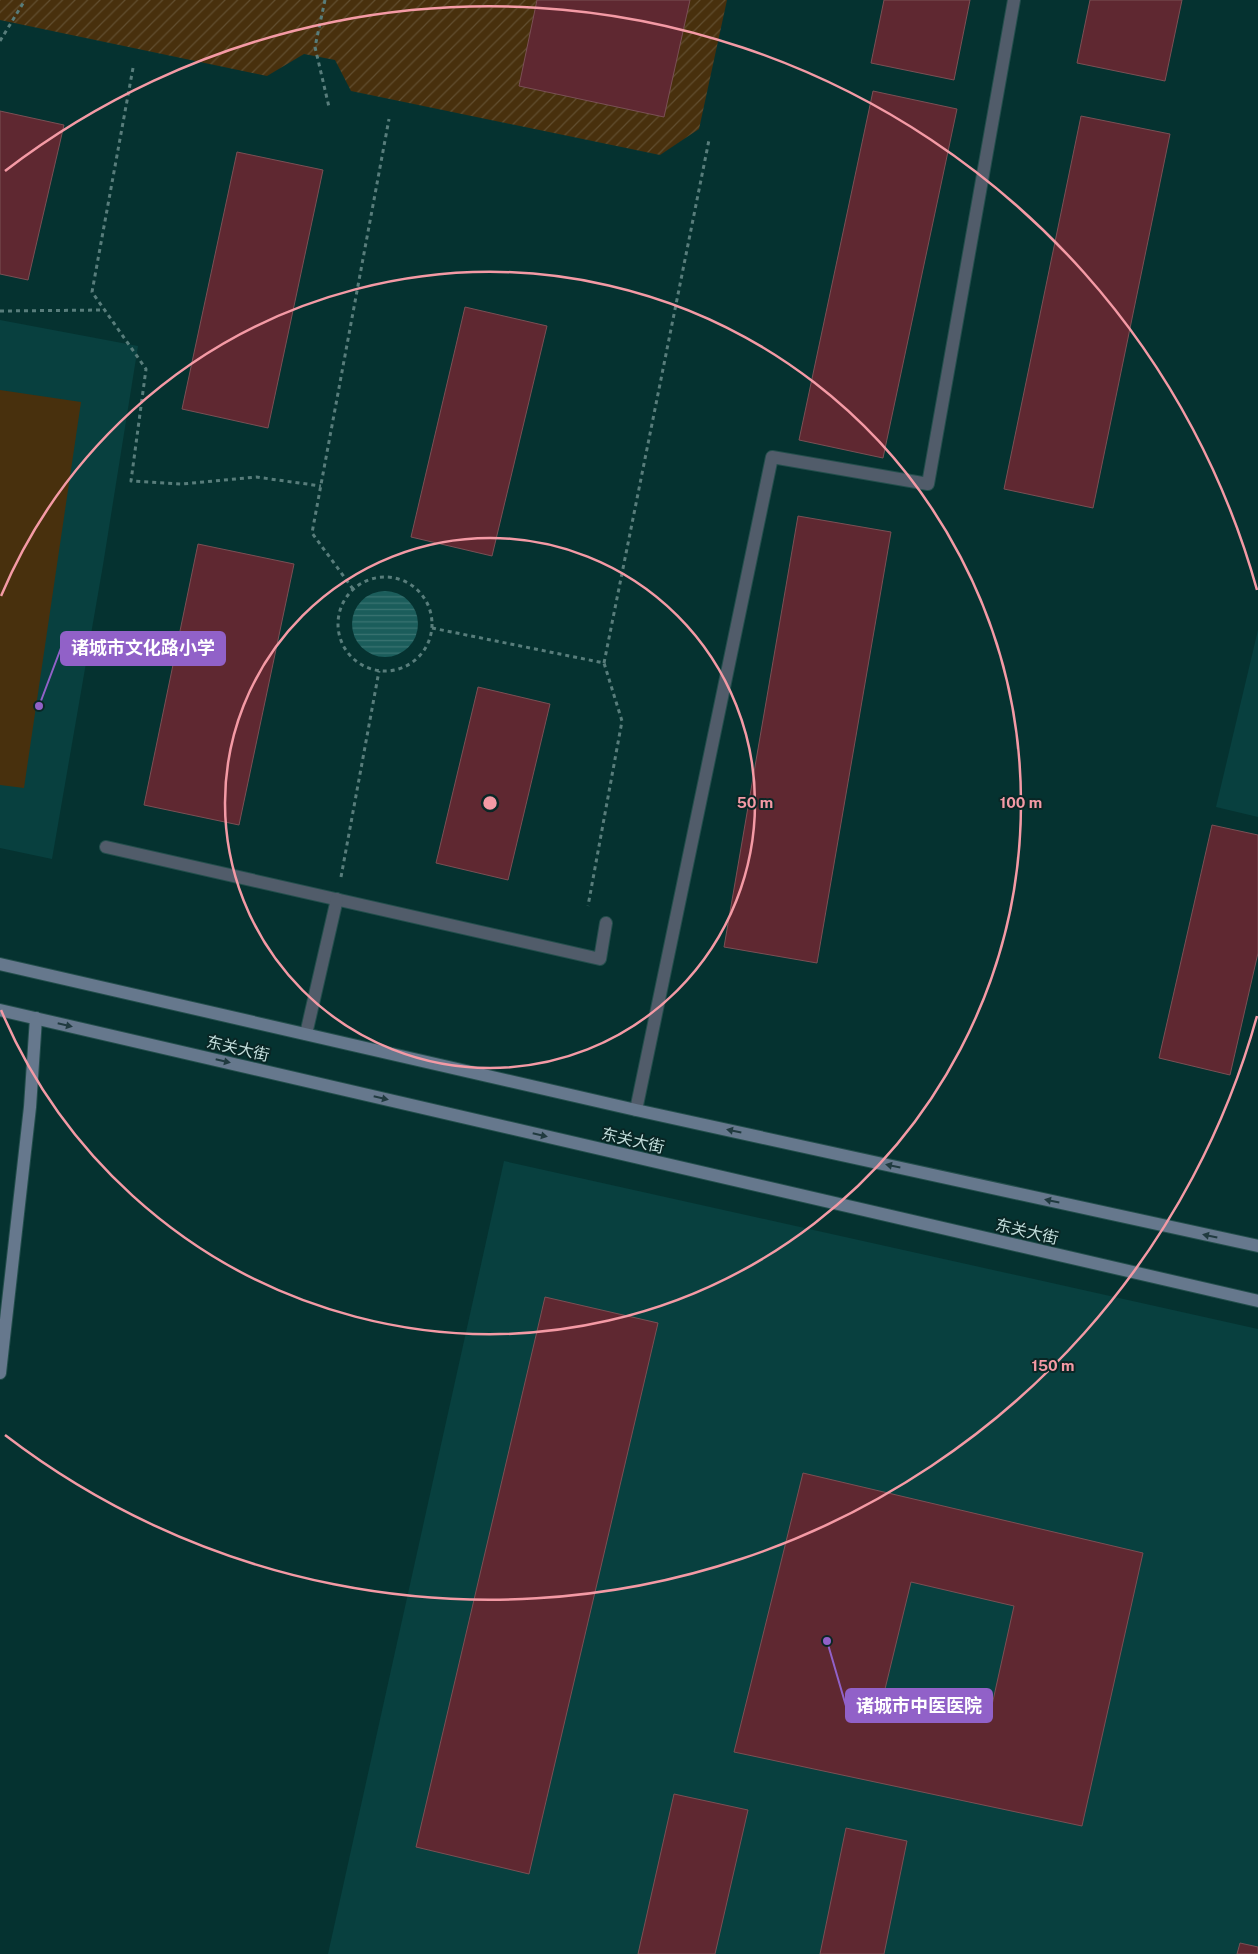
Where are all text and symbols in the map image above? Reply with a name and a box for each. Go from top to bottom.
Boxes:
callout: 诸城市文化路小学 [61,632,225,665]
text: 诸城市文化路小学 [71,637,215,658]
centre of rings [481,794,499,812]
text: 50 m [737,794,773,811]
text: 100 m [1000,794,1042,811]
one-way arrow [57,1021,72,1029]
street label: 东关大街 [205,1032,271,1065]
one-way arrow [215,1057,231,1065]
one-way arrow [374,1094,389,1102]
street label: 东关大街 [600,1124,666,1157]
one-way arrow [727,1127,742,1135]
one-way arrow [532,1131,547,1139]
one-way arrow [885,1162,901,1170]
one-way arrow [1044,1197,1059,1205]
street label: 东关大街 [994,1215,1060,1248]
one-way arrow [1203,1232,1218,1240]
text: 150 m [1031,1357,1075,1374]
callout: 诸城市中医医院 [846,1689,992,1722]
text: 诸城市中医医院 [856,1695,982,1716]

